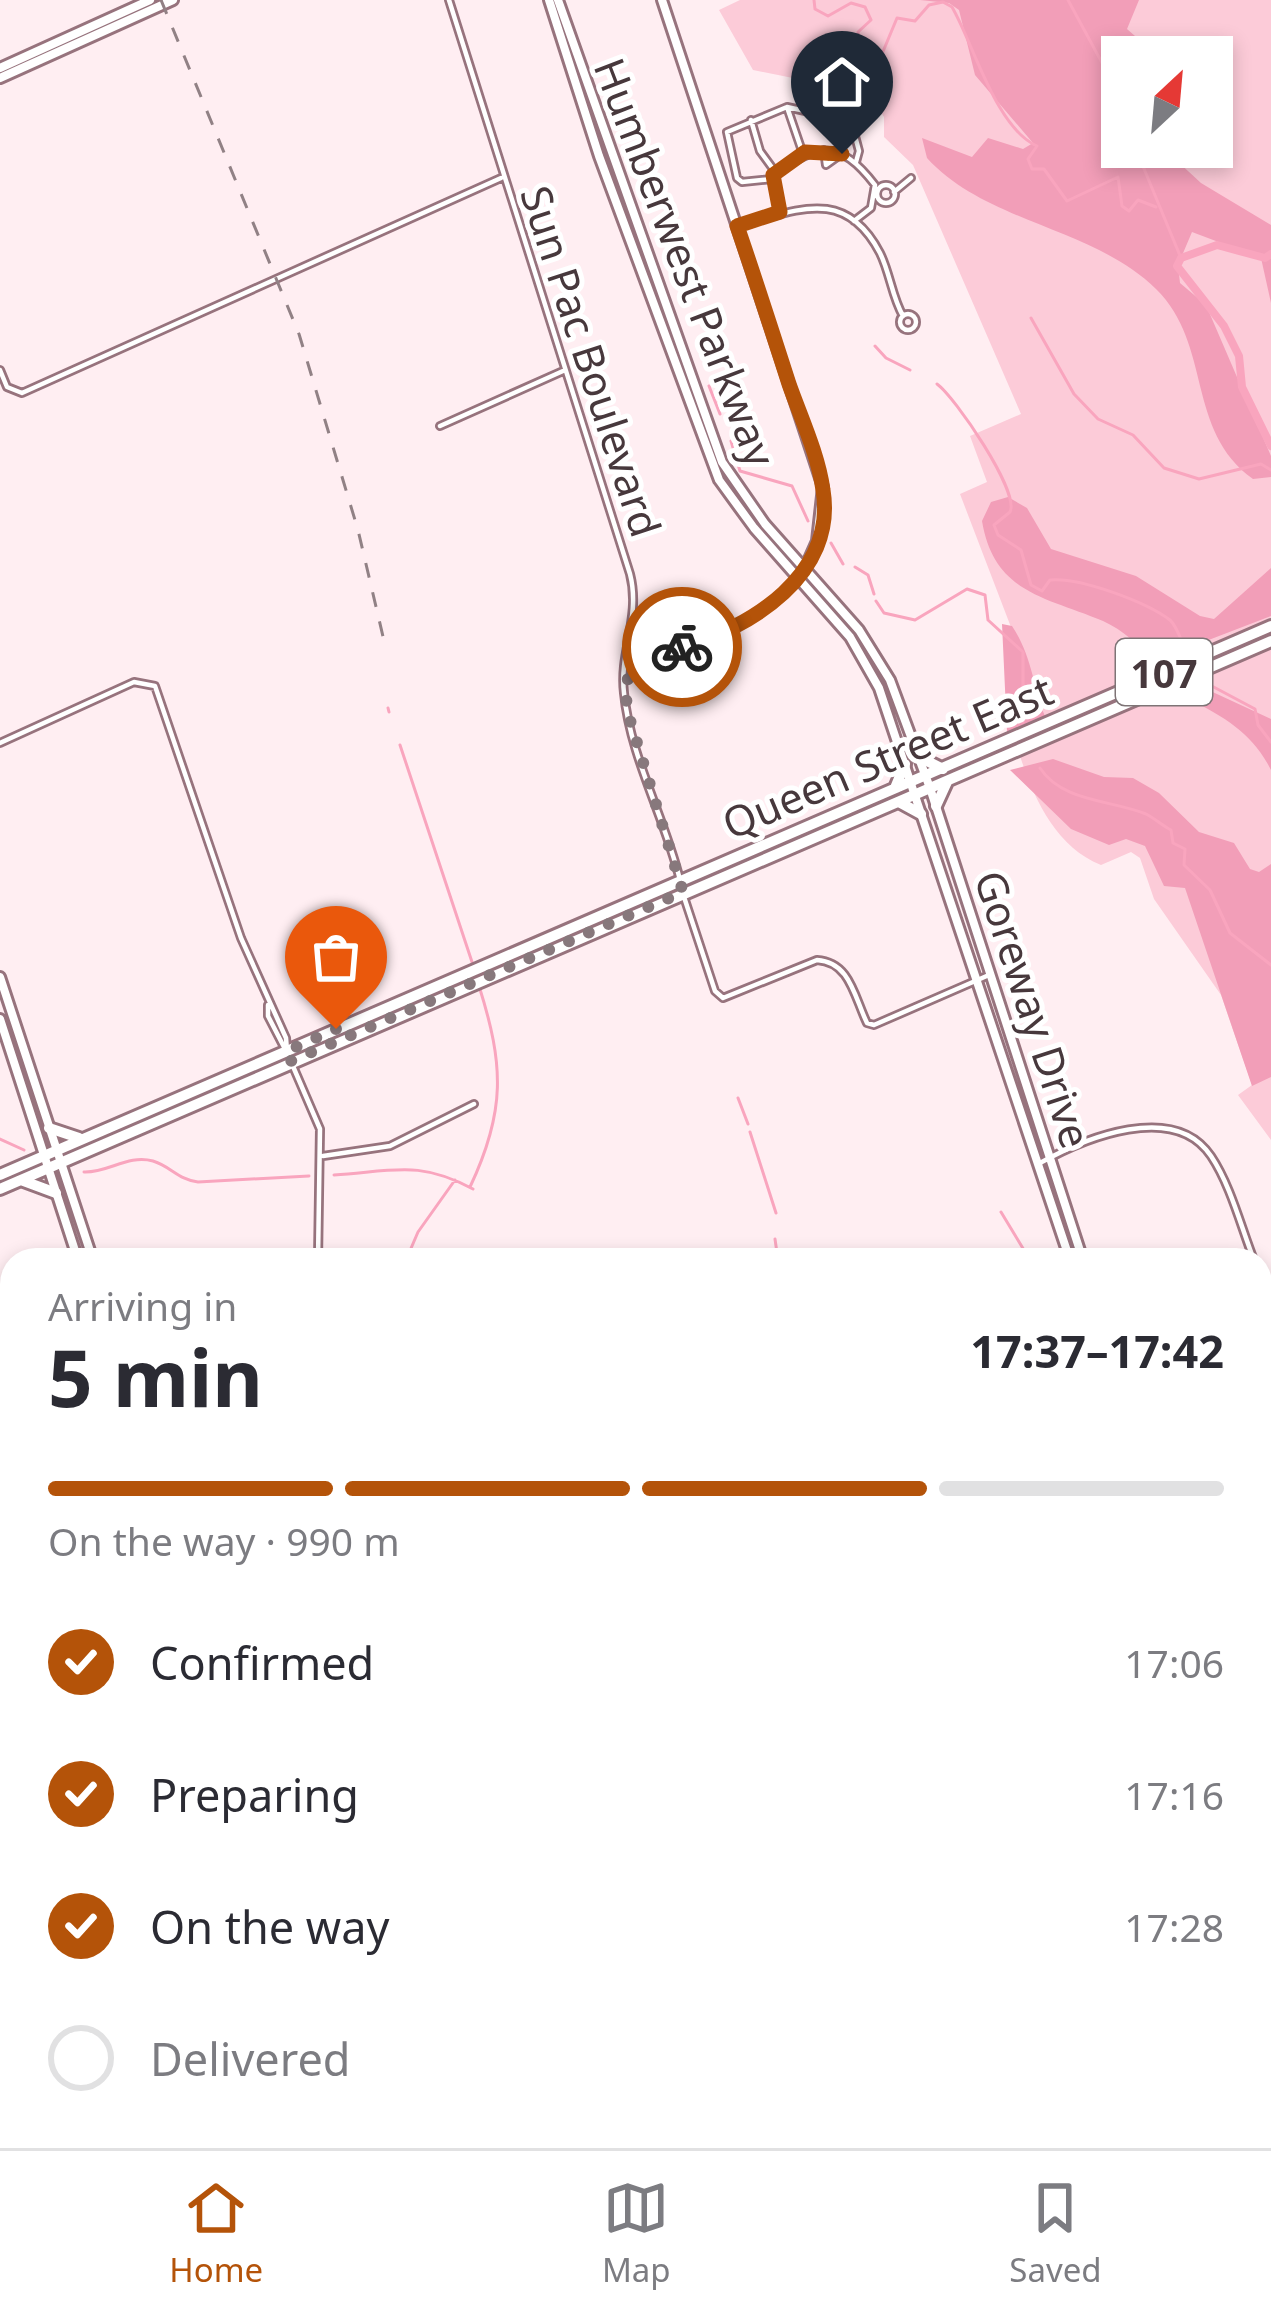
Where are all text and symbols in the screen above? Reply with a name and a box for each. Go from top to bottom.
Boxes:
pin [791,31,893,154]
north arrow [1101,36,1233,168]
map controls [1101,36,1233,168]
icon: home [809,49,875,115]
street label: Humberwest Parkway [582,50,790,475]
street label: Sun Pac Boulevard [508,178,676,544]
courier [622,587,742,707]
icon: bike [649,614,715,680]
road number: 107 [1116,639,1212,705]
street label: Queen Street East [713,661,1061,851]
street label: Goreway Drive [962,863,1106,1155]
pin [285,906,387,1029]
icon: bag [303,924,369,990]
text: Arriving in [48,1279,237,1332]
text: 17:37–17:42 [970,1320,1224,1381]
text: 5 min [48,1324,263,1430]
text: On the way · 990 m [48,1514,400,1567]
icon: check [48,1629,114,1695]
text: Confirmed [150,1632,374,1693]
text: 17:06 [1124,1636,1224,1689]
icon: check [48,1761,114,1827]
text: Preparing [150,1764,359,1825]
text: 17:16 [1124,1768,1224,1821]
icon: check [48,1893,114,1959]
text: On the way [150,1896,389,1957]
text: 17:28 [1124,1900,1224,1953]
text: Delivered [150,2028,350,2089]
tab: Home [169,2175,263,2292]
tab: Map [602,2175,671,2292]
tab: Saved [1009,2175,1102,2292]

